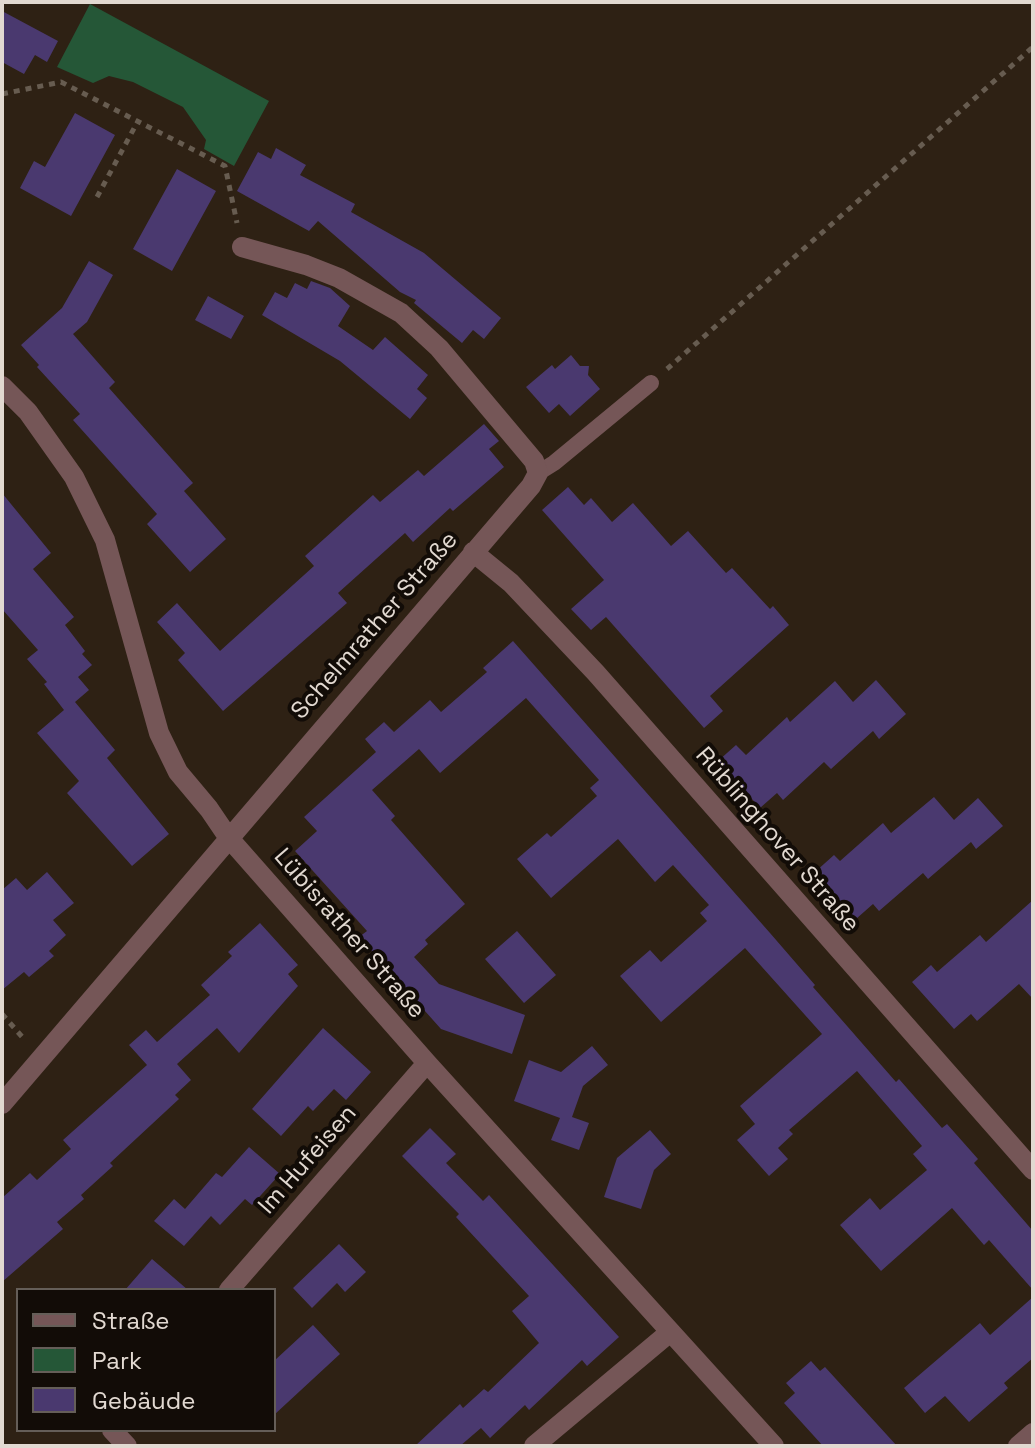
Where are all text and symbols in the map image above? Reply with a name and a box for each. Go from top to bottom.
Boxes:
street label: Schelmrather Straße [286,526,464,726]
street label: Rüblinghover Straße [689,742,865,938]
street label: Lübisrather Straße [267,843,431,1025]
street label: Im Hufeisen [253,1100,363,1220]
legend [16,1288,276,1432]
text: Straße [92,1305,169,1336]
text: Park [92,1345,142,1376]
text: Gebäude [92,1385,195,1416]

